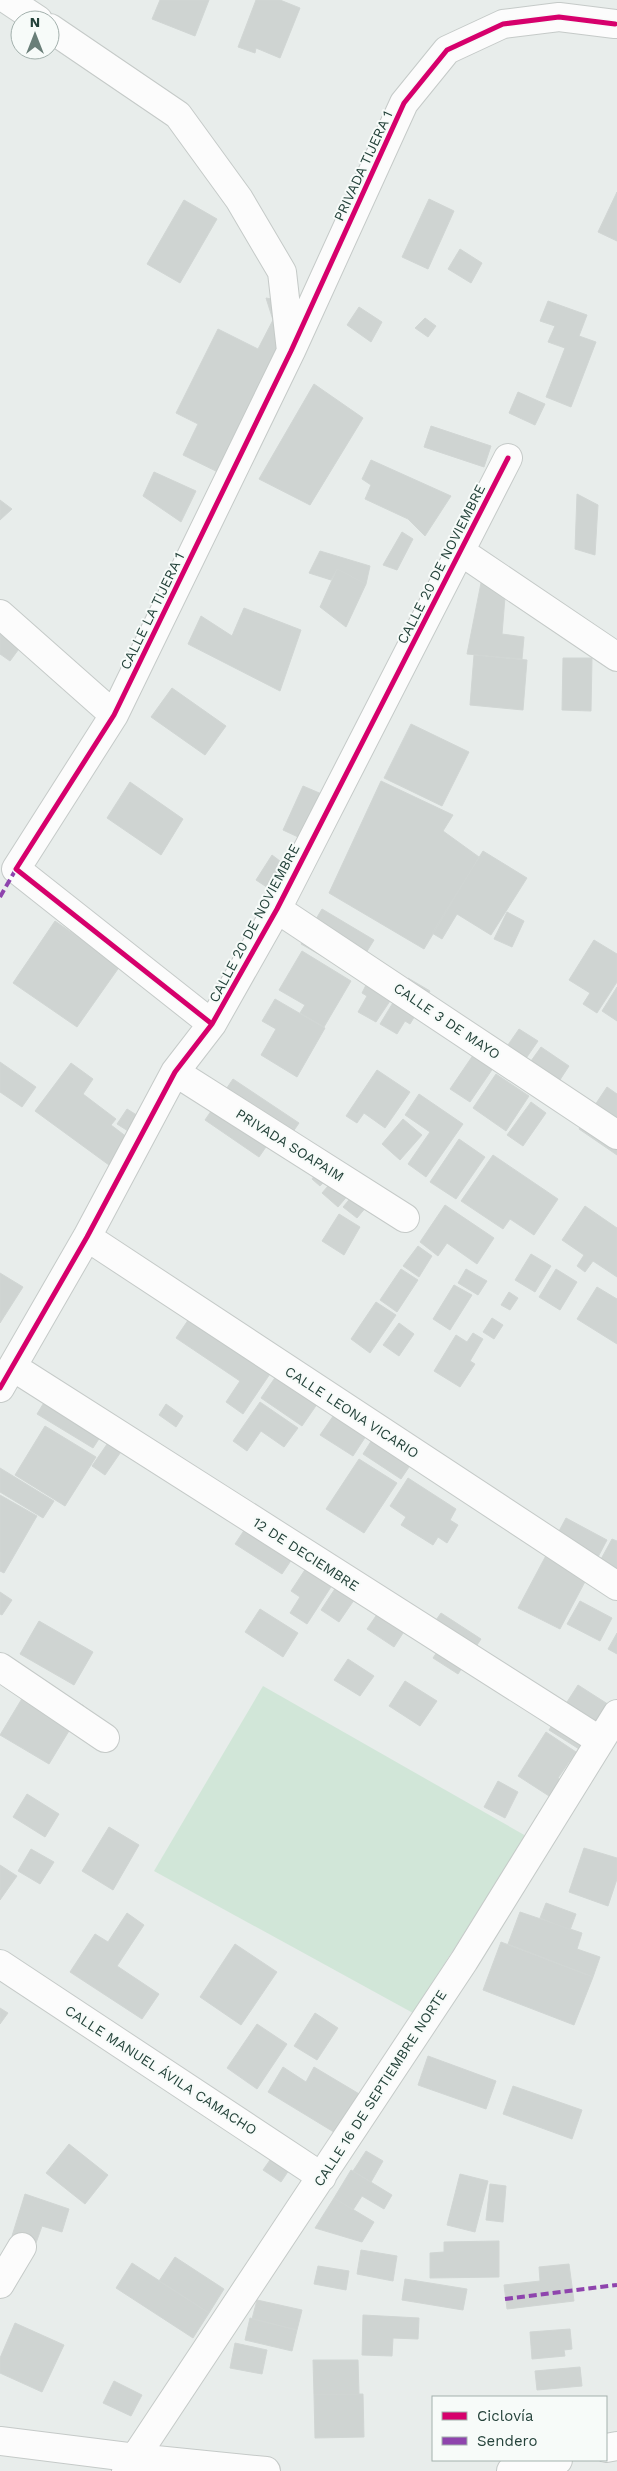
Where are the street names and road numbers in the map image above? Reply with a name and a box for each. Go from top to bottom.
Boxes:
street label: PRIVADA TIJERA 1 [330,108,396,224]
street label: CALLE 20 DE NOVIEMBRE [394,482,488,646]
street label: CALLE LA TIJERA 1 [117,550,187,672]
street label: CALLE 20 DE NOVIEMBRE [205,841,303,1005]
street label: CALLE 3 DE MAYO [391,980,503,1062]
street label: PRIVADA SOAPAIM [233,1105,347,1185]
street label: CALLE LEONA VICARIO [282,1363,422,1461]
street label: 12 DE DECIEMBRE [250,1514,362,1594]
street label: CALLE 16 DE SEPTIEMBRE NORTE [310,1987,450,2189]
street label: CALLE MANUEL ÁVILA CAMACHO [62,2002,260,2138]

